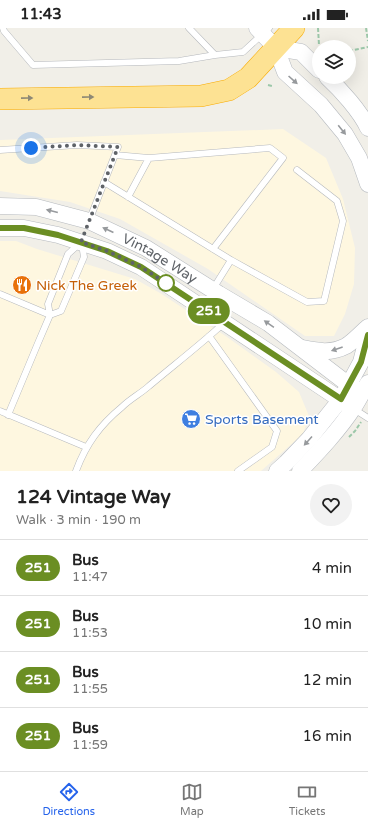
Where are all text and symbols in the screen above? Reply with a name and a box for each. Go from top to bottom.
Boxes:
text: 11:43 [20,5,62,23]
map controls [312,40,356,84]
button: layers [312,40,356,84]
one-way arrow [289,75,298,84]
one-way arrow [82,94,95,100]
one-way arrow [21,95,34,101]
one-way arrow [338,125,346,136]
your location [21,138,41,158]
one-way arrow [45,208,58,214]
one-way arrow [102,227,114,233]
street label: Vintage Way [120,230,201,287]
restaurant icon: Nick The Greek [11,274,33,296]
unlabelled marker [157,274,175,292]
place label: Nick The Greek [36,277,137,294]
line badge: 251 [186,298,232,324]
text: 251 [196,302,222,319]
one-way arrow [264,320,274,328]
one-way arrow [331,346,343,352]
supermarket icon: Sports Basement [180,408,202,430]
place label: Sports Basement [205,411,319,428]
one-way arrow [303,435,312,446]
button: heart [310,484,352,526]
text: 124 Vintage Way [16,486,171,508]
text: Walk · 3 min · 190 m [16,512,141,528]
text: Bus [72,551,99,569]
text: 251 [25,559,51,576]
text: 4 min [312,559,352,577]
text: 11:47 [72,569,108,585]
text: Bus [72,607,99,625]
text: 251 [25,615,51,632]
text: 10 min [303,615,352,633]
text: 11:53 [72,625,108,641]
text: Bus [72,663,99,681]
text: 251 [25,671,51,688]
text: 12 min [303,671,352,689]
text: 11:55 [72,681,108,697]
text: Bus [72,719,99,737]
text: 251 [25,727,51,744]
text: 16 min [303,727,352,745]
text: 11:59 [72,737,108,753]
tab: Directions [42,781,95,818]
tab: Map [180,781,204,818]
tab: Tickets [289,781,326,818]

